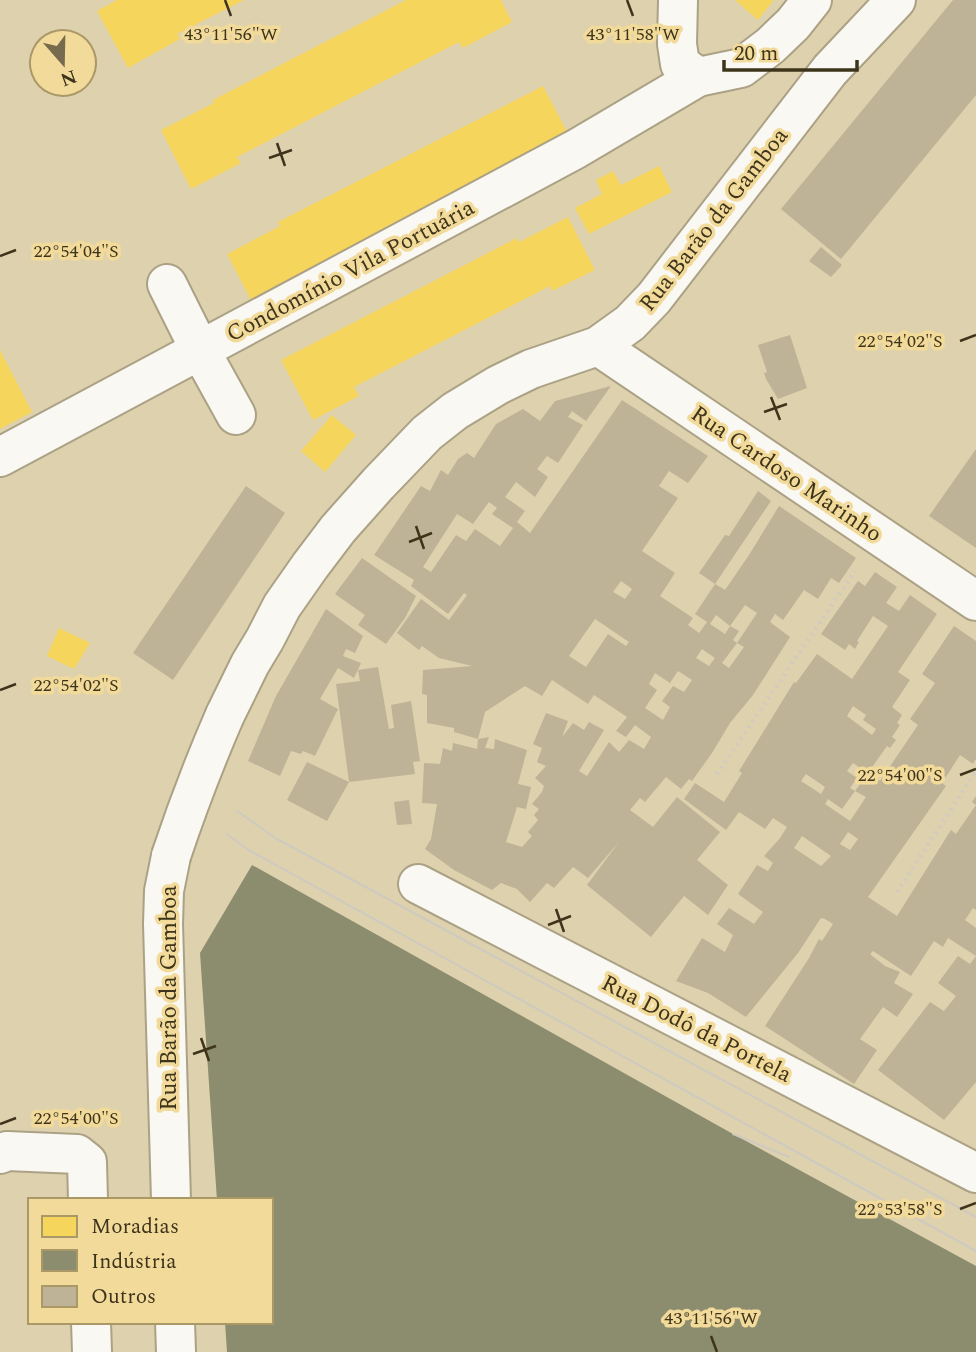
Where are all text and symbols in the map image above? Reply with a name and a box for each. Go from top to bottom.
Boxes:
text: 43°11'56"W [184,21,278,48]
text: 43°11'58"W [586,21,680,48]
north arrow [28,28,98,98]
scale bar [724,28,857,72]
text: 20 m [734,38,778,70]
text: N [56,61,81,94]
street label: Rua Barão da Gamboa [631,120,797,319]
street label: Condomínio Vila Portuária [220,191,481,352]
text: 22°54'04"S [33,238,119,265]
text: 22°54'02"S [857,328,943,355]
street label: Rua Cardoso Marinho [683,397,889,551]
text: 22°54'02"S [33,672,119,699]
text: 22°54'00"S [857,762,943,789]
street label: Rua Barão da Gamboa [152,885,187,1111]
street label: Rua Dodô da Portela [595,966,798,1092]
text: 22°54'00"S [33,1105,119,1132]
text: 22°53'58"S [857,1196,943,1223]
legend [28,1198,273,1324]
text: Moradias [91,1211,179,1243]
text: Indústria [91,1246,177,1278]
text: Outros [91,1281,156,1313]
text: 43°11'56"W [664,1305,758,1332]

